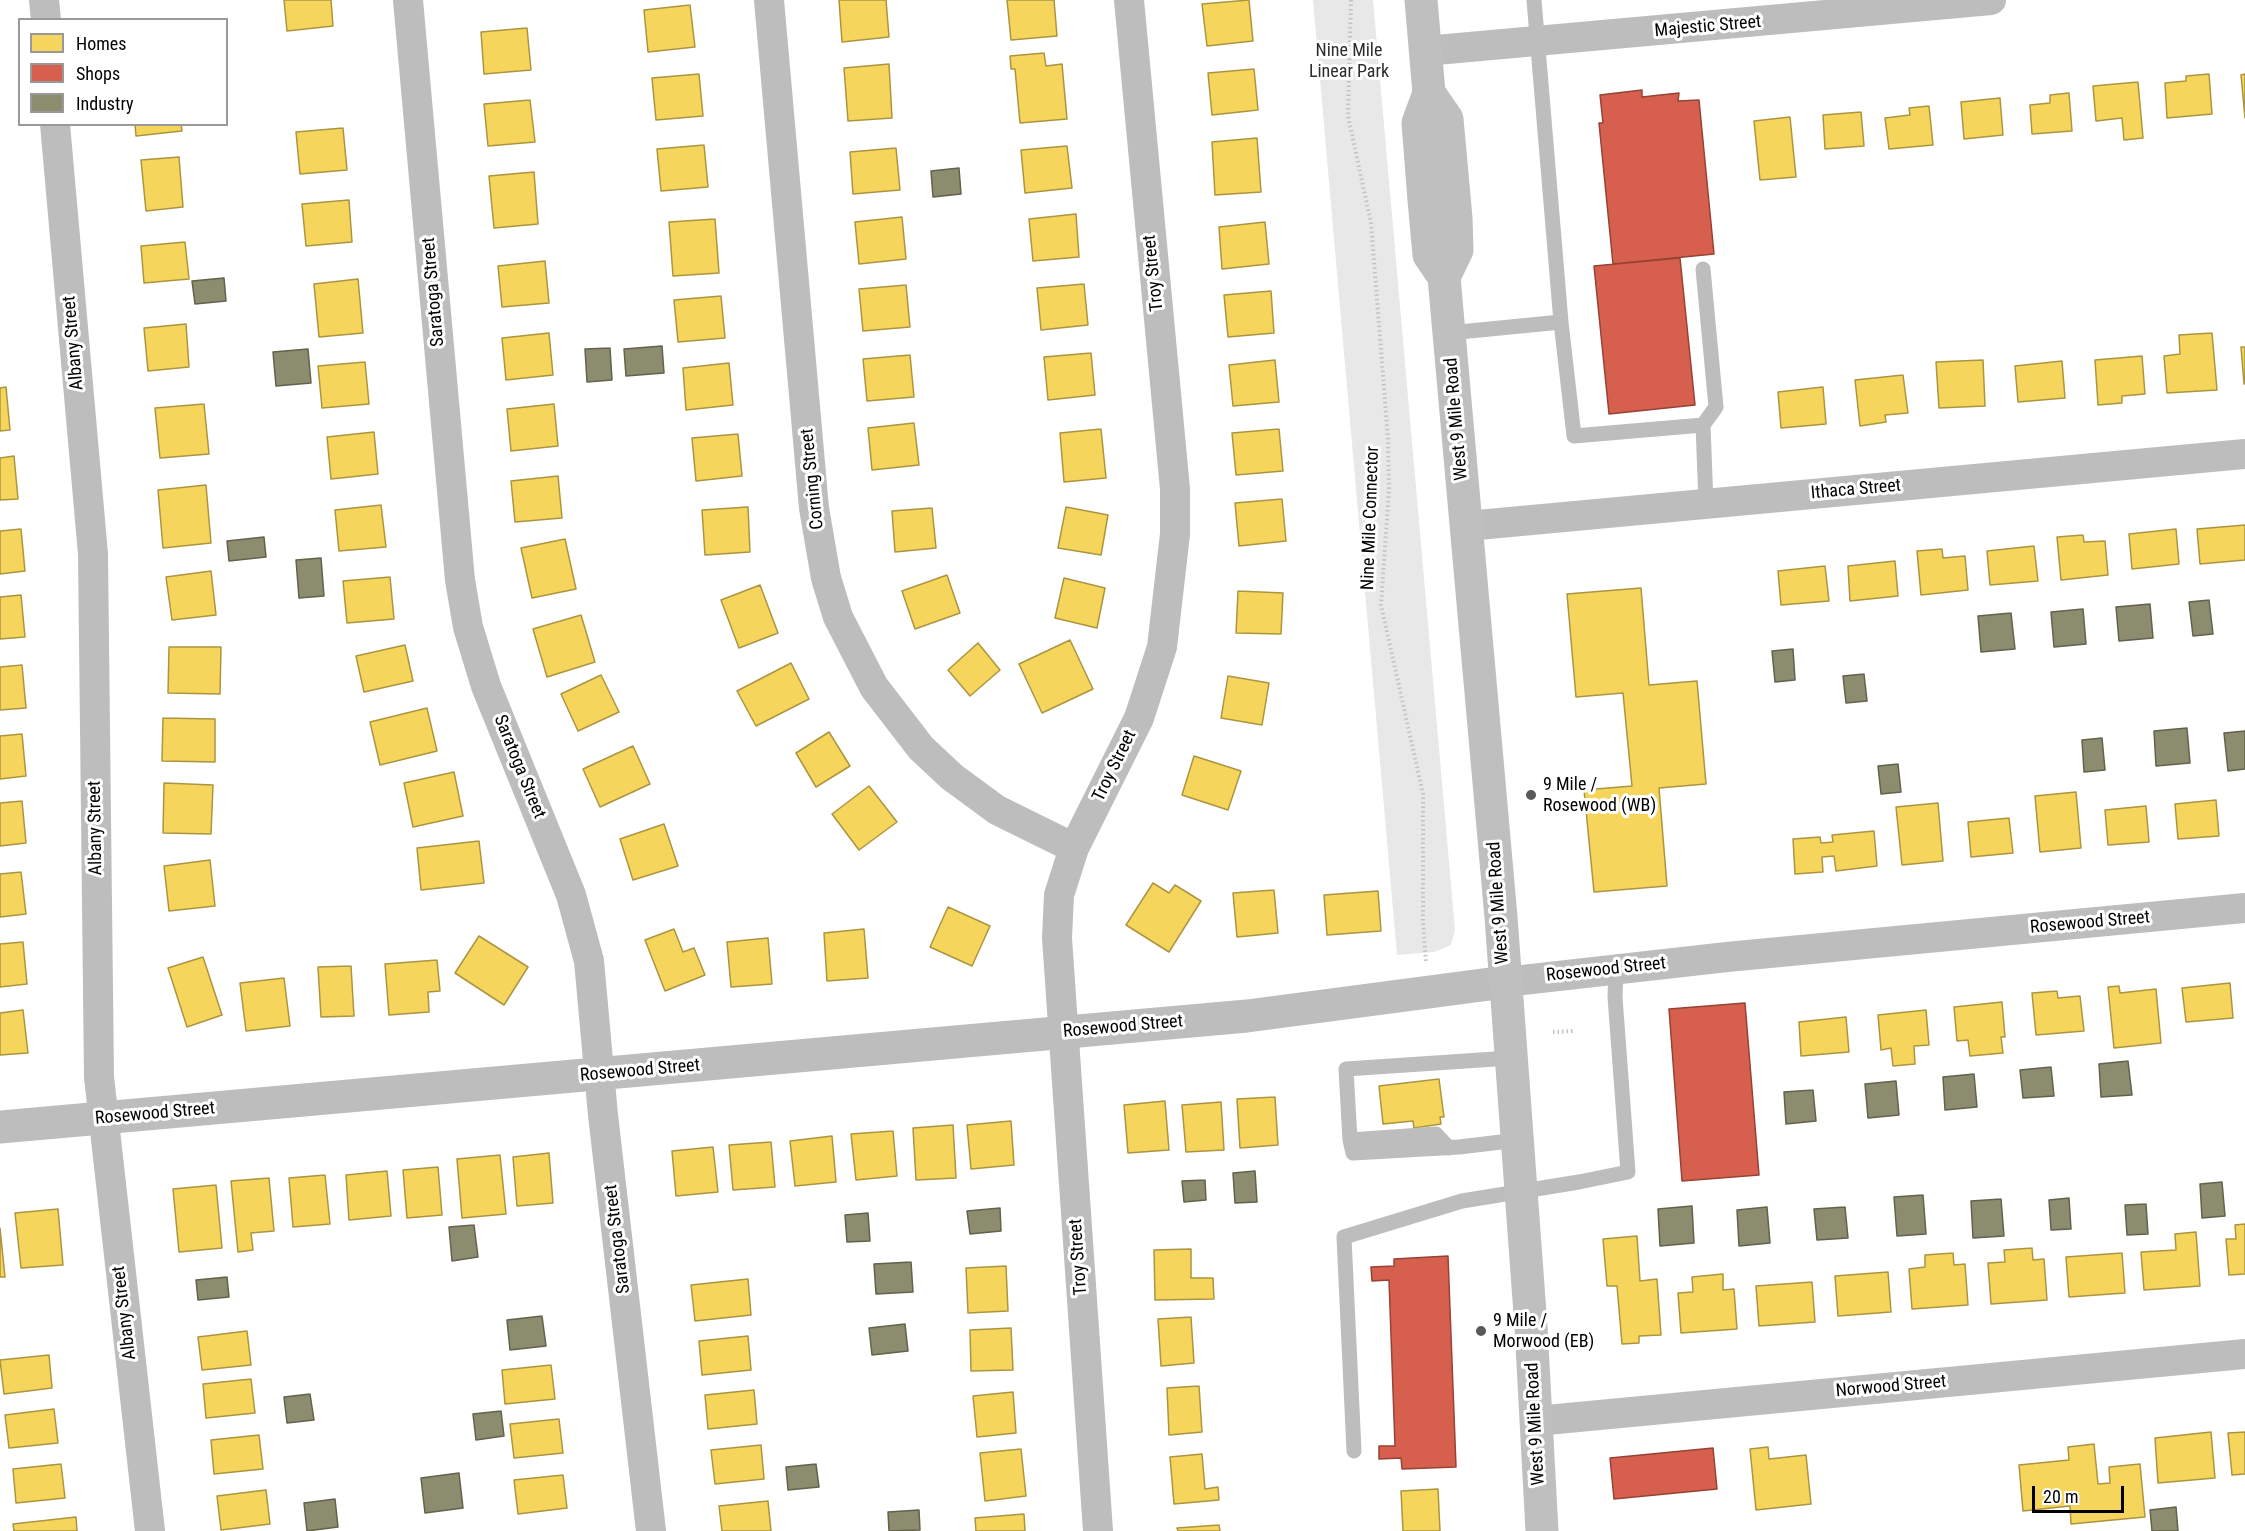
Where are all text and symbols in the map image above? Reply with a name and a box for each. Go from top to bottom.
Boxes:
street label: Majestic Street [1654,12,1762,42]
legend [18,18,228,126]
text: Homes [76,33,126,54]
park label: Nine Mile Linear Park [1309,40,1389,82]
text: Shops [76,63,120,84]
text: Industry [76,93,134,114]
street label: Troy Street [1139,234,1169,312]
street label: Saratoga Street [418,236,450,348]
street label: Albany Street [59,295,89,391]
street label: West 9 Mile Road [1441,357,1473,481]
street label: Corning Street [797,427,829,531]
street label: Nine Mile Connector [1358,446,1384,590]
street label: Ithaca Street [1810,475,1902,505]
street label: Saratoga Street [488,712,550,822]
street label: Troy Street [1088,727,1142,805]
place label: 9 Mile / Rosewood (WB) [1543,774,1656,816]
street label: Albany Street [84,781,108,875]
marker: 9 Mile / Rosewood (WB) [1524,788,1538,802]
street label: West 9 Mile Road [1484,841,1514,965]
street label: Rosewood Street [2029,907,2151,939]
street label: Rosewood Street [1545,953,1667,987]
street label: Rosewood Street [1062,1011,1184,1043]
street label: Rosewood Street [579,1055,701,1087]
street label: Rosewood Street [94,1098,216,1130]
street label: Saratoga Street [601,1183,635,1295]
street label: Troy Street [1066,1218,1092,1296]
street label: Albany Street [109,1265,141,1361]
place label: 9 Mile / Morwood (EB) [1493,1310,1594,1352]
marker: 9 Mile / Morwood (EB) [1474,1324,1488,1338]
street label: West 9 Mile Road [1522,1362,1550,1486]
street label: Norwood Street [1835,1371,1947,1403]
scale bar [2035,1474,2126,1512]
text: 20 m [2043,1486,2078,1507]

